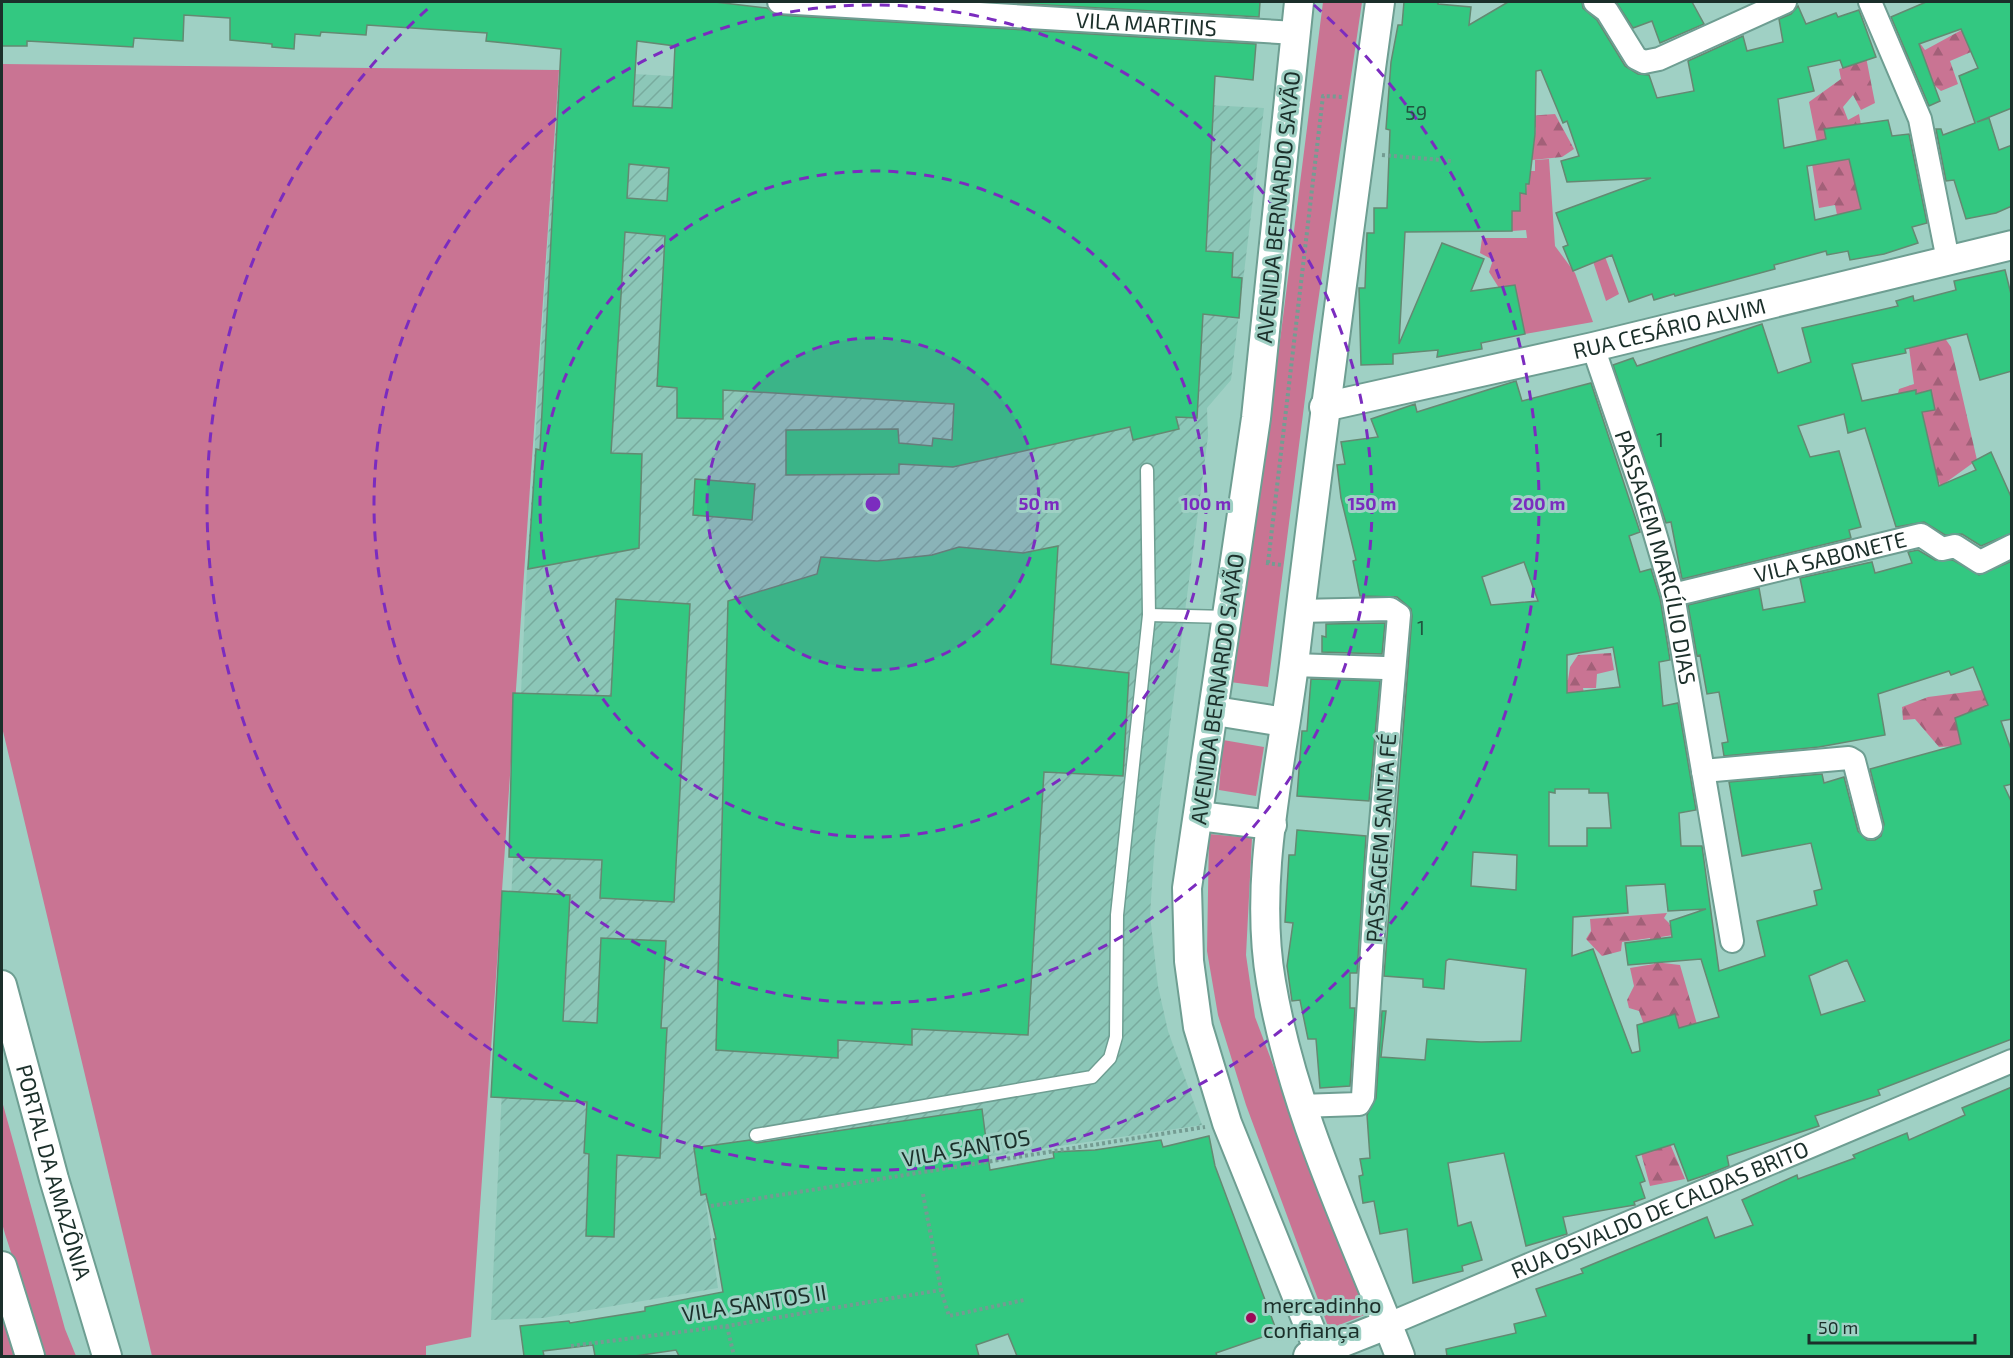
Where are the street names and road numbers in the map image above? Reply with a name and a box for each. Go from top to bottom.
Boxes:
street label: VILA MARTINS [1075,6,1218,40]
street label: AVENIDA BERNARDO SAYÃO [1250,70,1304,344]
street label: RUA CESÁRIO ALVIM [1570,292,1768,363]
street label: PASSAGEM MARCÍLIO DIAS [1610,426,1702,686]
street label: VILA SABONETE [1751,525,1909,587]
street label: AVENIDA BERNARDO SAYÃO [1184,552,1248,826]
street label: PASSAGEM SANTA FÉ [1360,732,1400,943]
street label: PORTAL DA AMAZÔNIA [12,1061,97,1283]
street label: VILA SANTOS [900,1123,1032,1171]
street label: RUA OSVALDO DE CALDAS BRITO [1507,1134,1812,1283]
street label: VILA SANTOS II [680,1278,828,1326]

